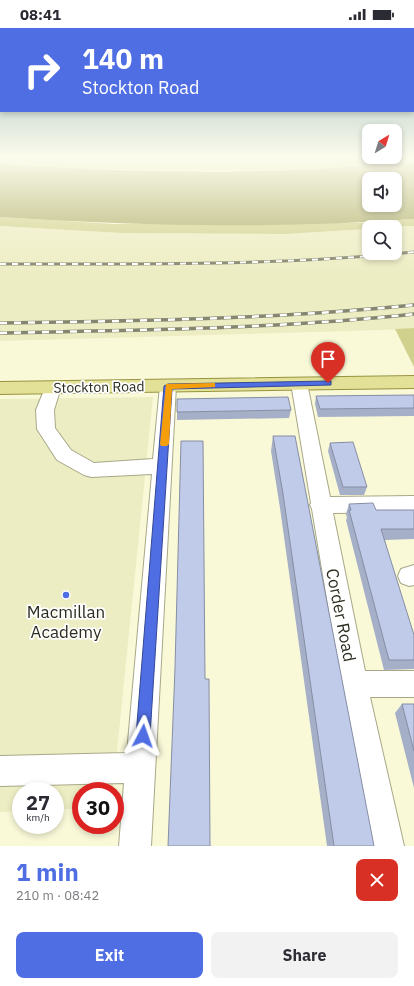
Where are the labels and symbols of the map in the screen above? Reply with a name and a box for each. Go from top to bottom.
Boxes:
north arrow [362,124,402,164]
pin [311,342,345,383]
street label: Stockton Road [53,377,145,397]
street label: Corder Road [321,566,361,664]
marker: Macmillan Academy [61,590,71,600]
place label: Macmillan Academy [27,601,105,643]
position arrow [122,715,164,757]
speed limit sign: 30 [72,782,124,834]

